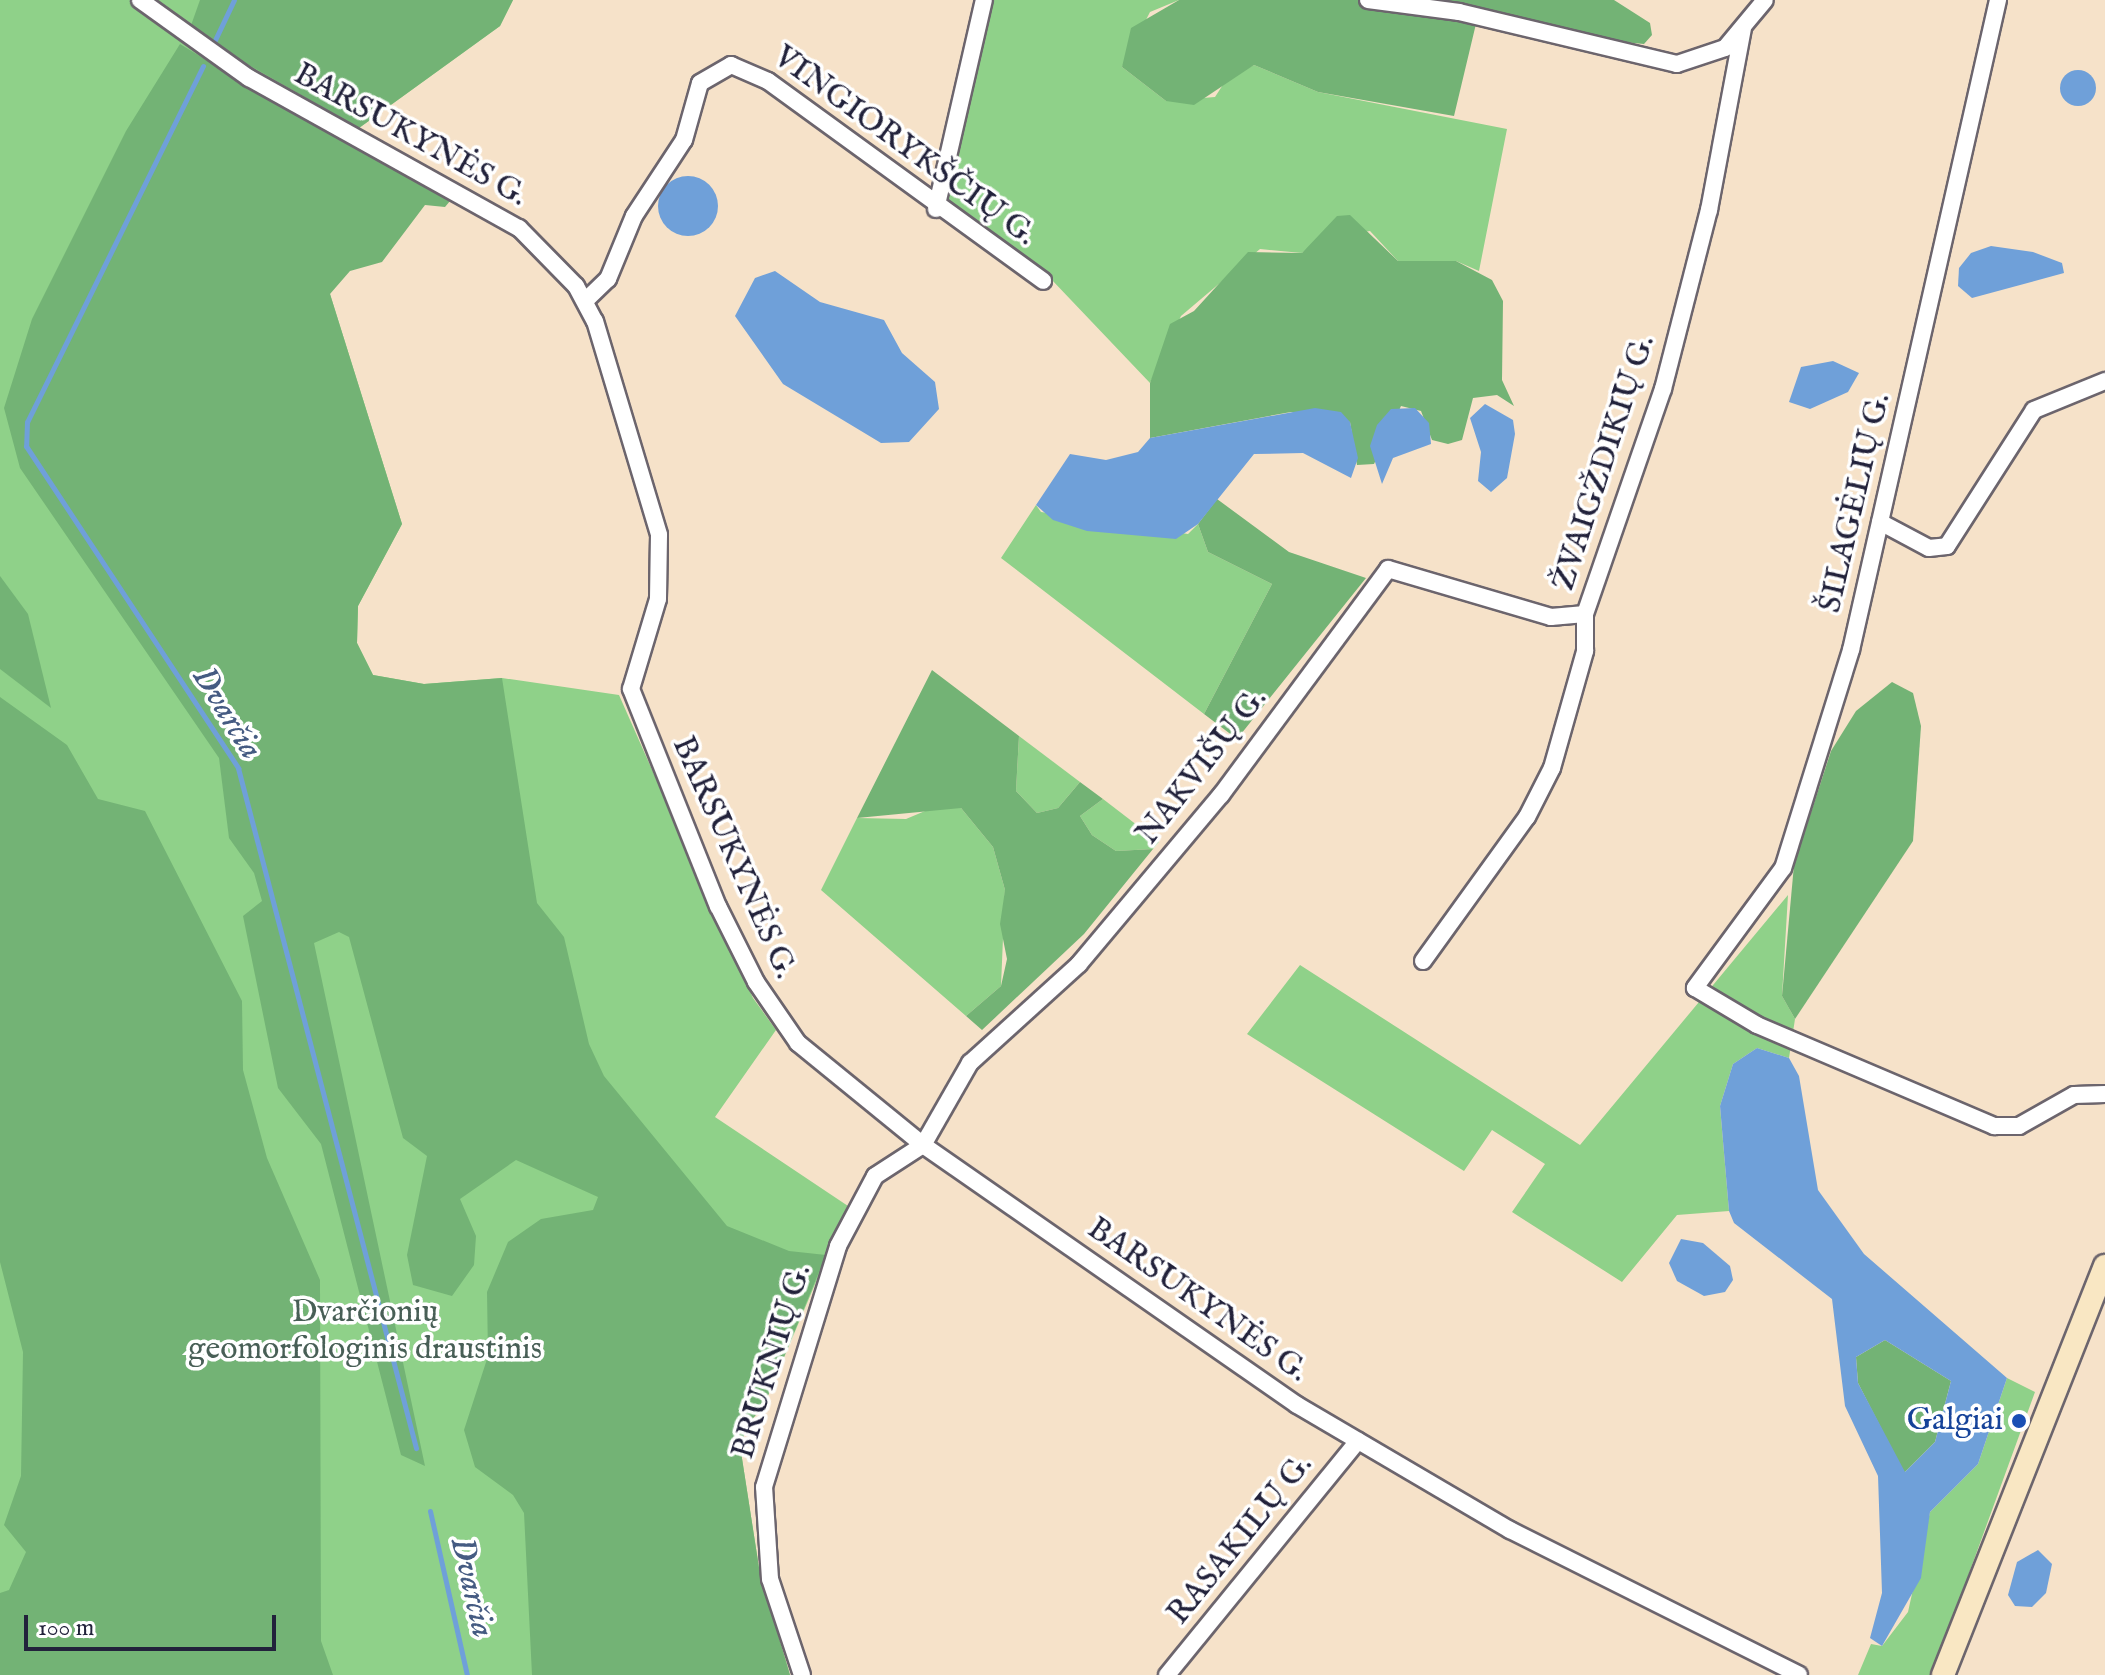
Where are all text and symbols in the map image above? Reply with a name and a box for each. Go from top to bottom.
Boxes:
street label: VINGIORYKŠČIŲ G. [765,39,1043,255]
street label: BARSUKYNĖS G. [287,56,533,216]
street label: ŽVAIGŽDIKIŲ G. [1546,330,1664,596]
street label: ŠILAGĖLIŲ G. [1812,389,1900,617]
water label: Dvarčia [183,659,271,767]
street label: NAKVIŠŲ G. [1130,681,1276,853]
street label: BARSUKYNĖS G. [662,731,804,985]
street label: BARSUKYNĖS G. [1079,1210,1315,1392]
street label: BRUKNIŲ G. [725,1260,821,1464]
park label: Dvarčionių geomorfologinis draustinis [188,1295,542,1370]
place label: Galgiai [1907,1402,2003,1440]
marker: Galgiai [2010,1412,2028,1430]
street label: RASAKILŲ G. [1160,1447,1322,1633]
water label: Dvarčia [441,1533,503,1641]
scale bar [28,1599,280,1649]
text: 100 m [38,1613,94,1644]

